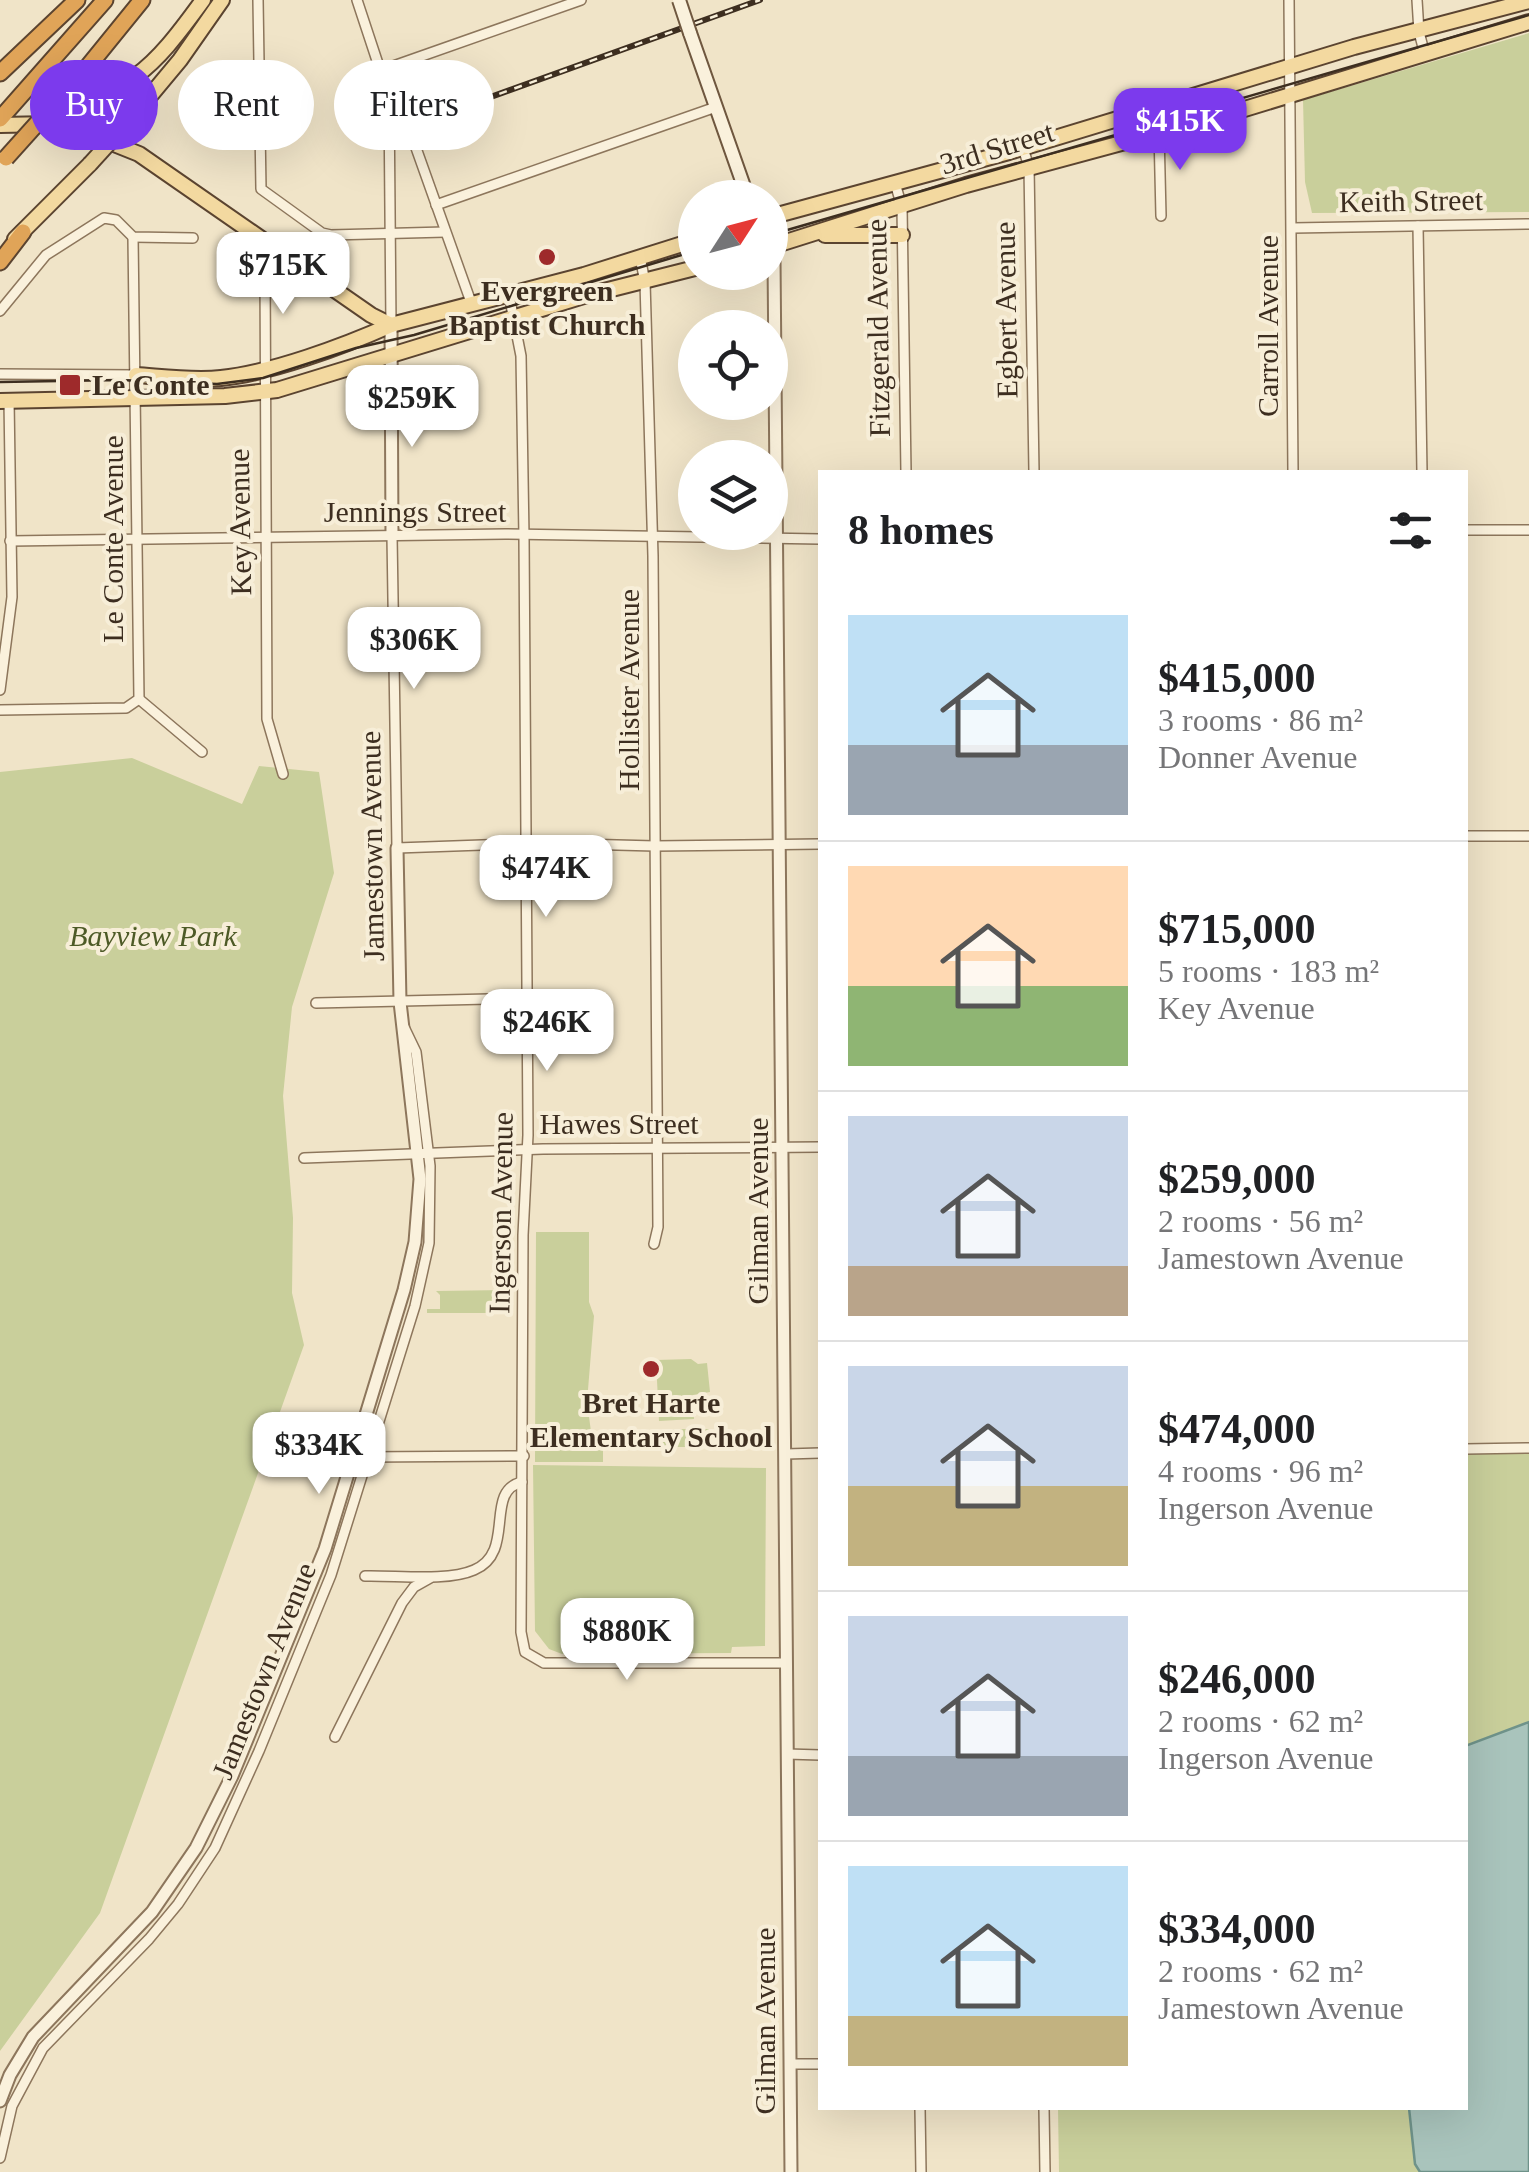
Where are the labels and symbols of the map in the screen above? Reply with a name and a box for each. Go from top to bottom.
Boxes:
pin: $415K [1110,88,1250,173]
street label: 3rd Street [936,114,1058,180]
north arrow [678,180,788,290]
street label: Keith Street [1339,183,1484,218]
street label: Fitzgerald Avenue [859,218,896,438]
street label: Egbert Avenue [987,221,1024,399]
pin: $715K [213,232,353,317]
street label: Carroll Avenue [1251,235,1284,417]
marker: Evergreen Baptist Church [536,246,558,268]
place label: Evergreen Baptist Church [449,274,646,341]
pin: $259K [342,365,482,450]
place label: Le Conte [92,368,209,401]
marker: Le Conte [57,372,83,398]
street label: Le Conte Avenue [96,435,129,643]
street label: Key Avenue [222,448,257,596]
street label: Jennings Street [324,495,507,528]
street label: Hollister Avenue [612,589,645,791]
pin: $306K [344,607,484,692]
street label: Jamestown Avenue [353,731,390,961]
pin: $474K [476,835,616,920]
park label: Bayview Park [69,919,237,952]
pin: $246K [477,989,617,1074]
street label: Hawes Street [539,1107,699,1140]
street label: Ingerson Avenue [482,1112,519,1314]
street label: Gilman Avenue [741,1118,774,1304]
marker: Bret Harte Elementary School [640,1358,662,1380]
place label: Bret Harte Elementary School [530,1386,772,1453]
pin: $334K [249,1412,389,1497]
street label: Jamestown Avenue [205,1558,322,1784]
pin: $880K [557,1598,697,1683]
street label: Gilman Avenue [748,1928,781,2114]

